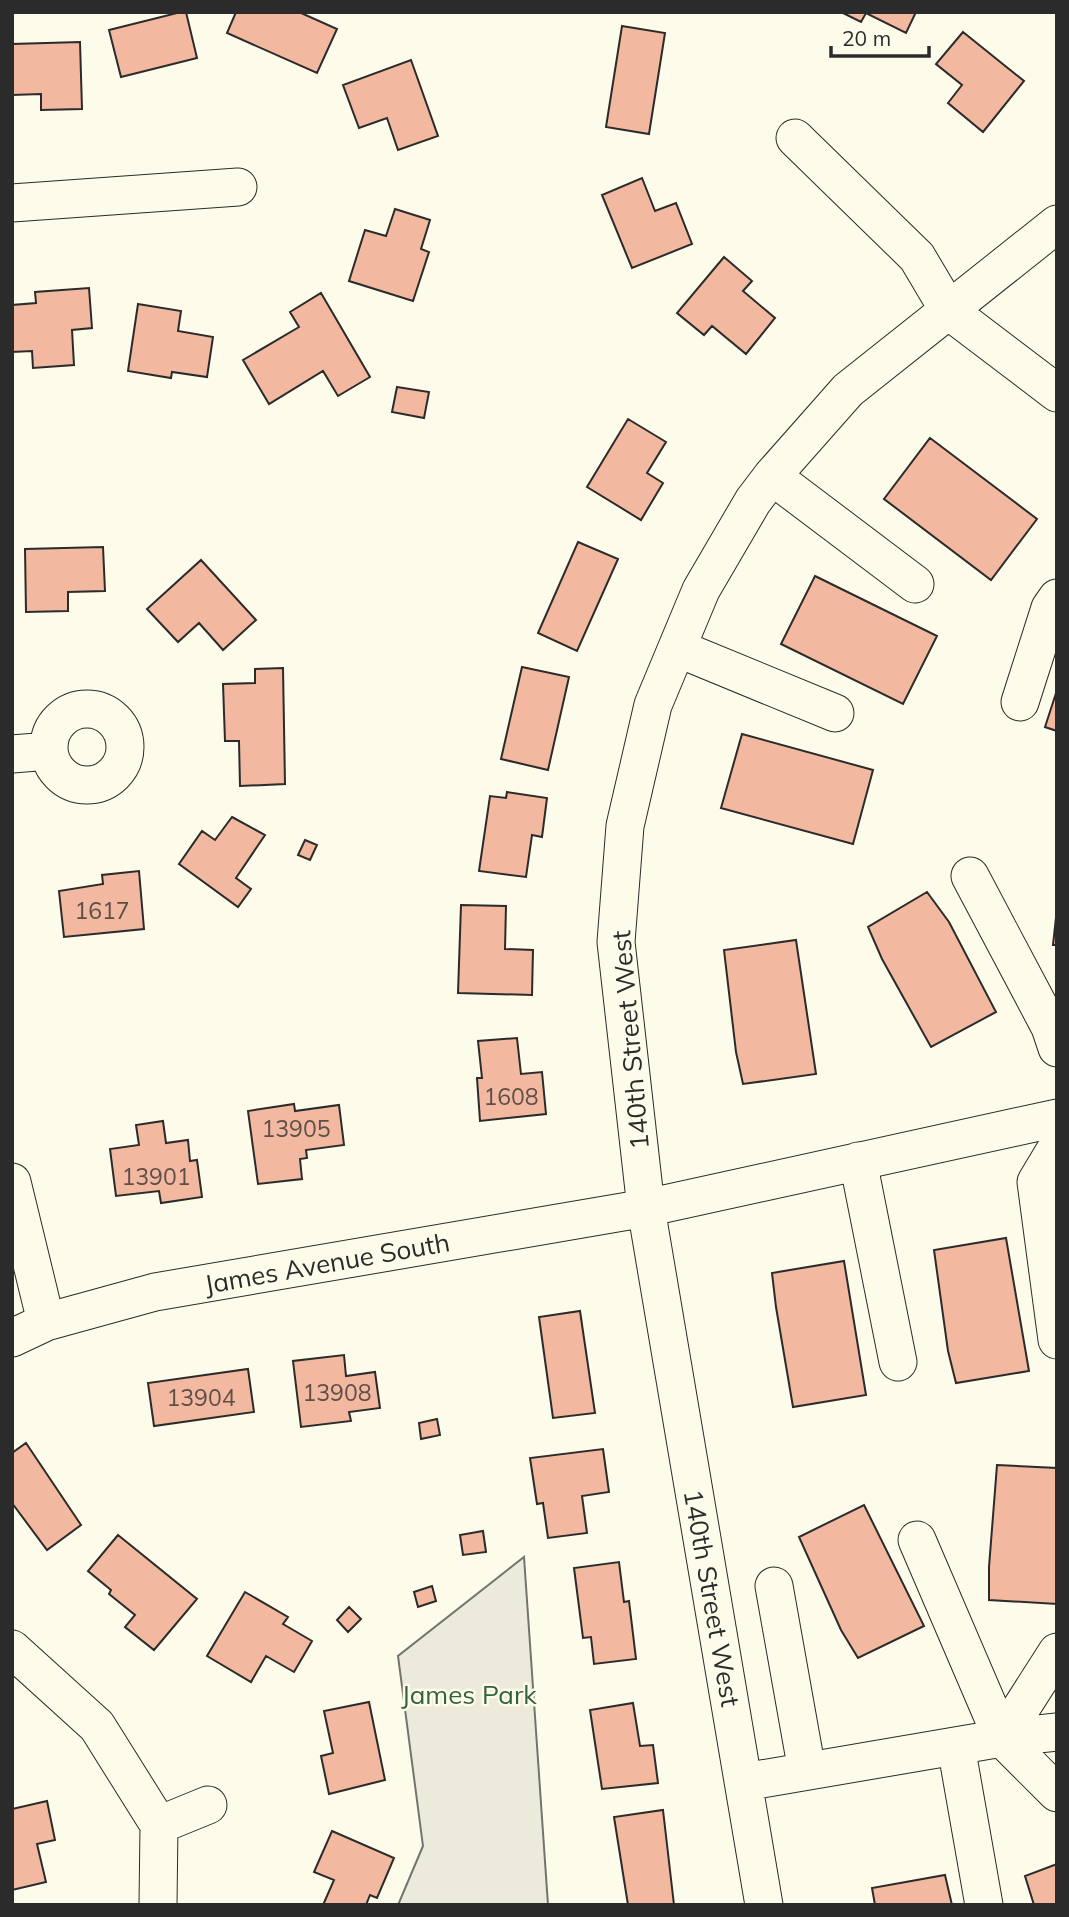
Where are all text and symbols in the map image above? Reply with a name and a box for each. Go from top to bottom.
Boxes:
scale bar [831,14,929,58]
text: 20 m [842,25,891,51]
house number: 1617 [74,896,130,925]
street label: 140th Street West [604,929,656,1151]
house number: 1608 [483,1082,539,1111]
house number: 13905 [261,1114,331,1143]
house number: 13901 [121,1162,191,1191]
street label: James Avenue South [202,1225,452,1301]
house number: 13908 [302,1378,372,1407]
house number: 13904 [166,1383,236,1412]
street label: 140th Street West [677,1487,747,1709]
park label: James Park [401,1678,537,1711]

